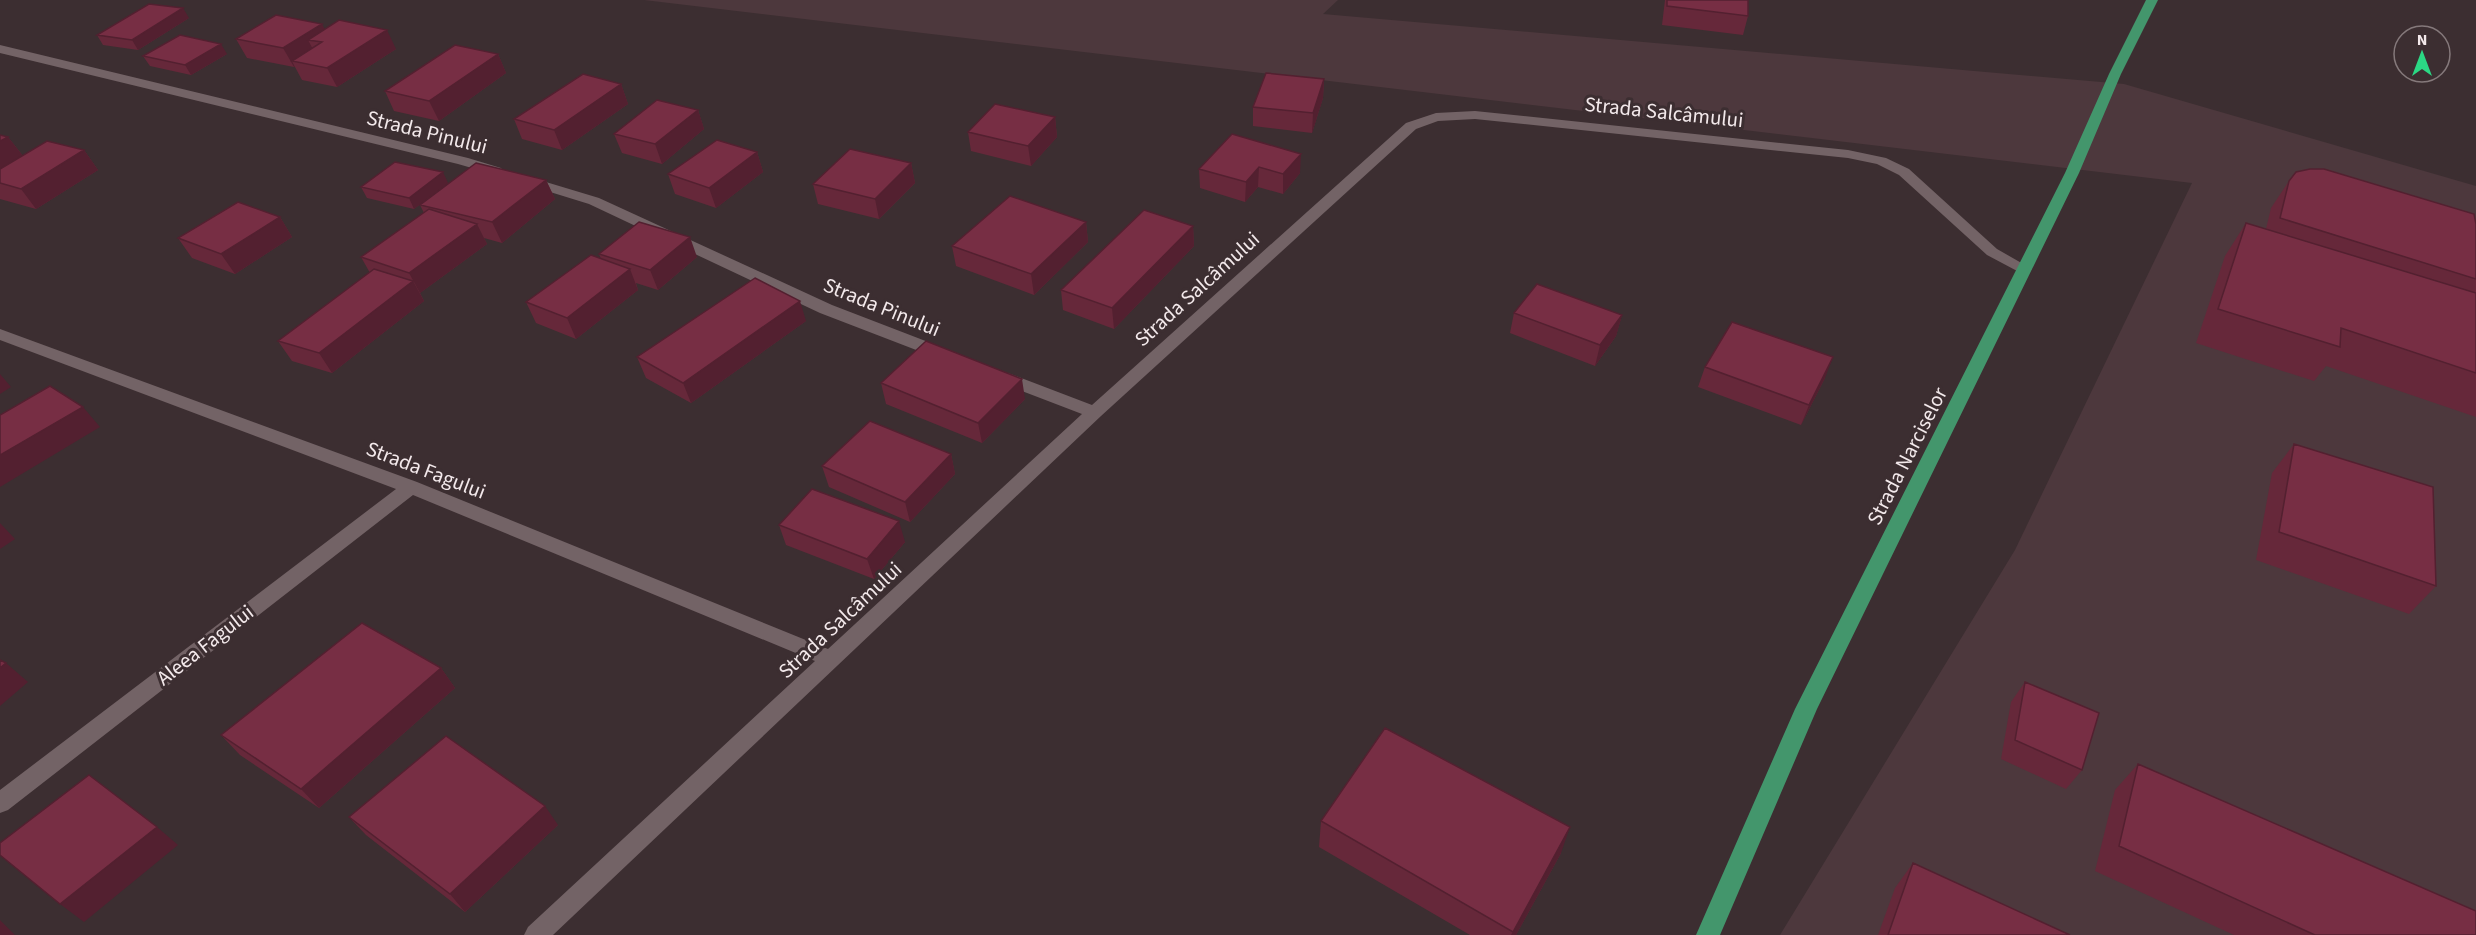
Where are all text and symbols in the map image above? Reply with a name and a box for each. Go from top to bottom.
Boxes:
north arrow [2392,24,2452,84]
text: N [2417,29,2427,51]
street label: Strada Salcâmului [1583,89,1745,135]
street label: Strada Pinului [363,103,491,161]
street label: Strada Salcâmului [1128,224,1266,354]
street label: Strada Pinului [819,270,945,344]
street label: Strada Narciselor [1859,381,1955,530]
street label: Strada Fagului [362,433,490,507]
street label: Strada Salcâmului [771,555,909,685]
street label: Aleea Fagului [150,597,260,693]

